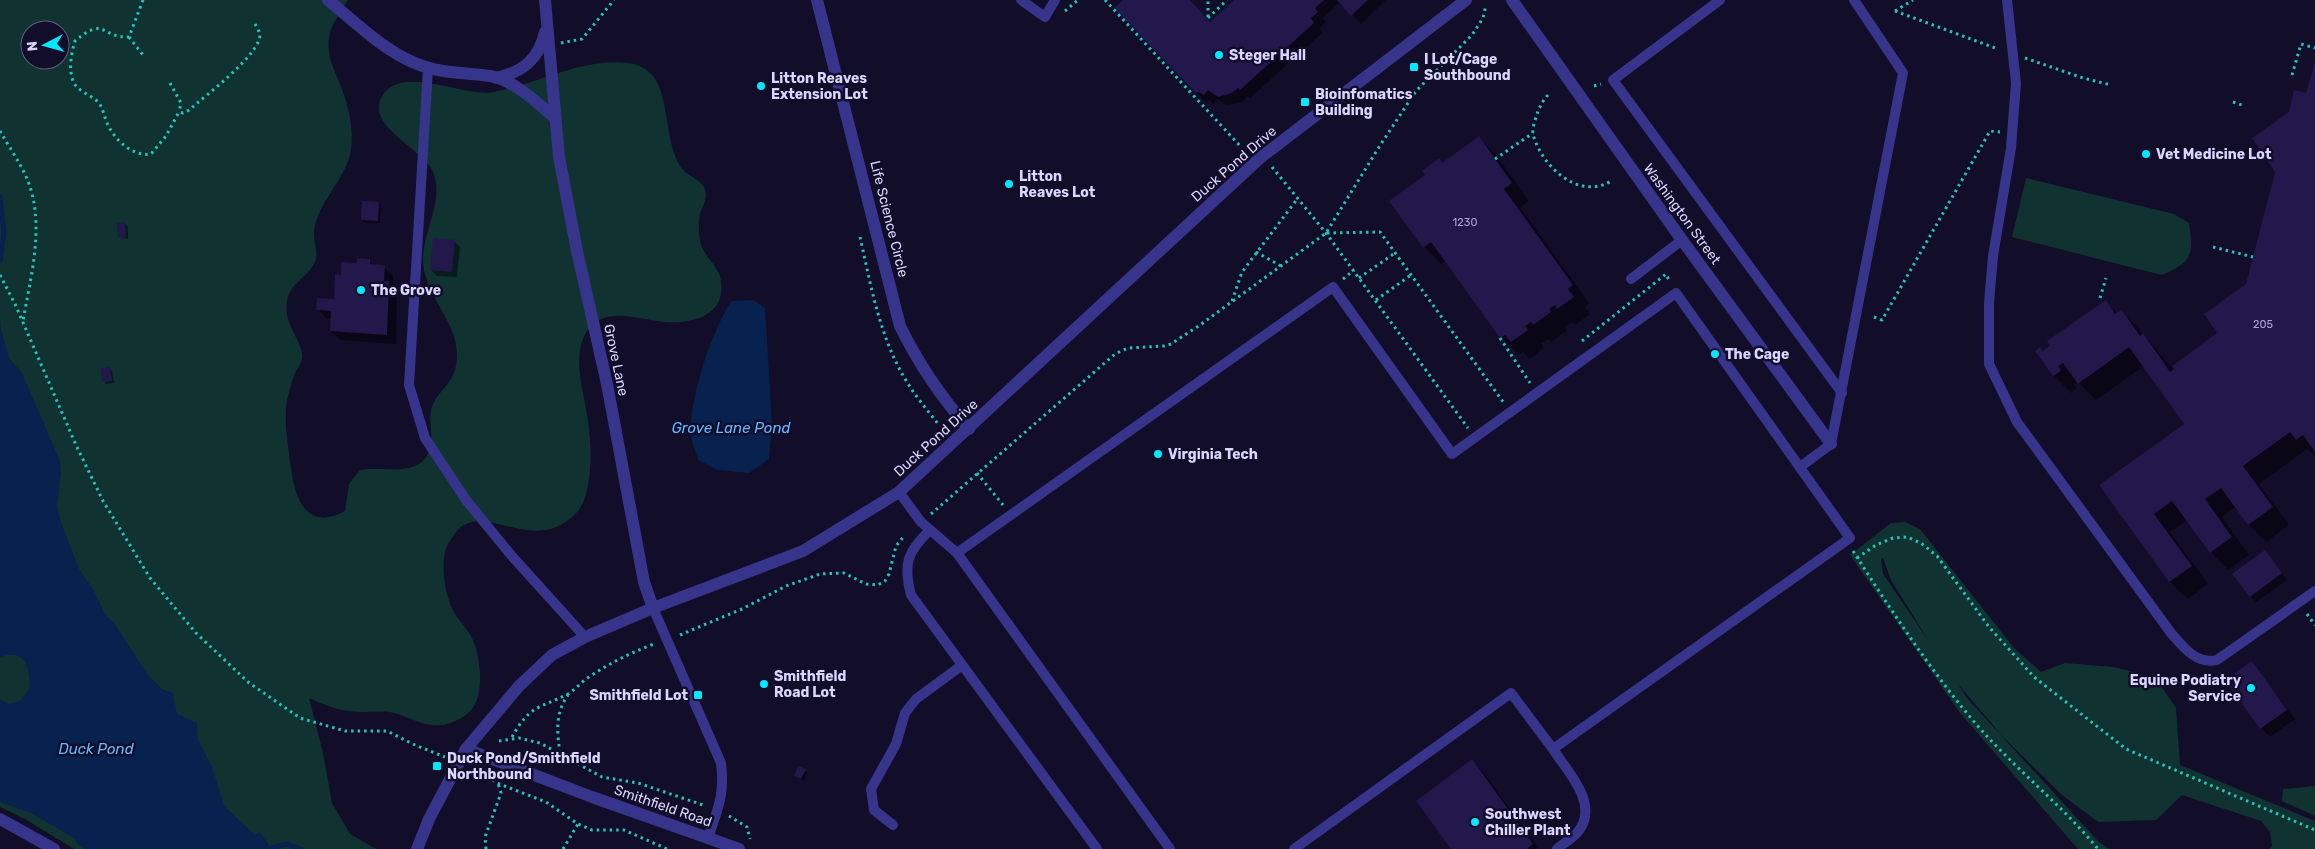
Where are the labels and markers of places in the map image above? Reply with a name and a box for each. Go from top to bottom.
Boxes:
place label: Steger Hall [1229,47,1306,64]
marker: Steger Hall [1213,49,1225,61]
place label: I Lot/Cage Southbound [1424,51,1511,84]
marker: I Lot/Cage Southbound [1408,61,1420,73]
place label: Litton Reaves Extension Lot [771,70,868,103]
marker: Litton Reaves Extension Lot [755,80,767,92]
place label: Bioinfomatics Building [1315,86,1413,119]
marker: Bioinfomatics Building [1299,96,1311,108]
place label: Vet Medicine Lot [2156,146,2272,163]
marker: Vet Medicine Lot [2140,148,2152,160]
place label: Litton Reaves Lot [1019,168,1096,201]
marker: Litton Reaves Lot [1003,178,1015,190]
place label: The Grove [371,282,441,299]
marker: The Grove [355,284,367,296]
place label: The Cage [1725,346,1789,363]
marker: The Cage [1709,348,1721,360]
place label: Virginia Tech [1168,446,1258,463]
marker: Virginia Tech [1152,448,1164,460]
place label: Smithfield Road Lot [774,668,846,701]
place label: Equine Podiatry Service [2130,672,2242,705]
marker: Smithfield Road Lot [758,678,770,690]
marker: Equine Podiatry Service [2245,682,2257,694]
place label: Smithfield Lot [589,687,688,704]
marker: Smithfield Lot [692,689,704,701]
place label: Duck Pond/Smithfield Northbound [447,750,601,783]
marker: Duck Pond/Smithfield Northbound [431,760,443,772]
place label: Southwest Chiller Plant [1485,806,1571,839]
marker: Southwest Chiller Plant [1469,816,1481,828]

